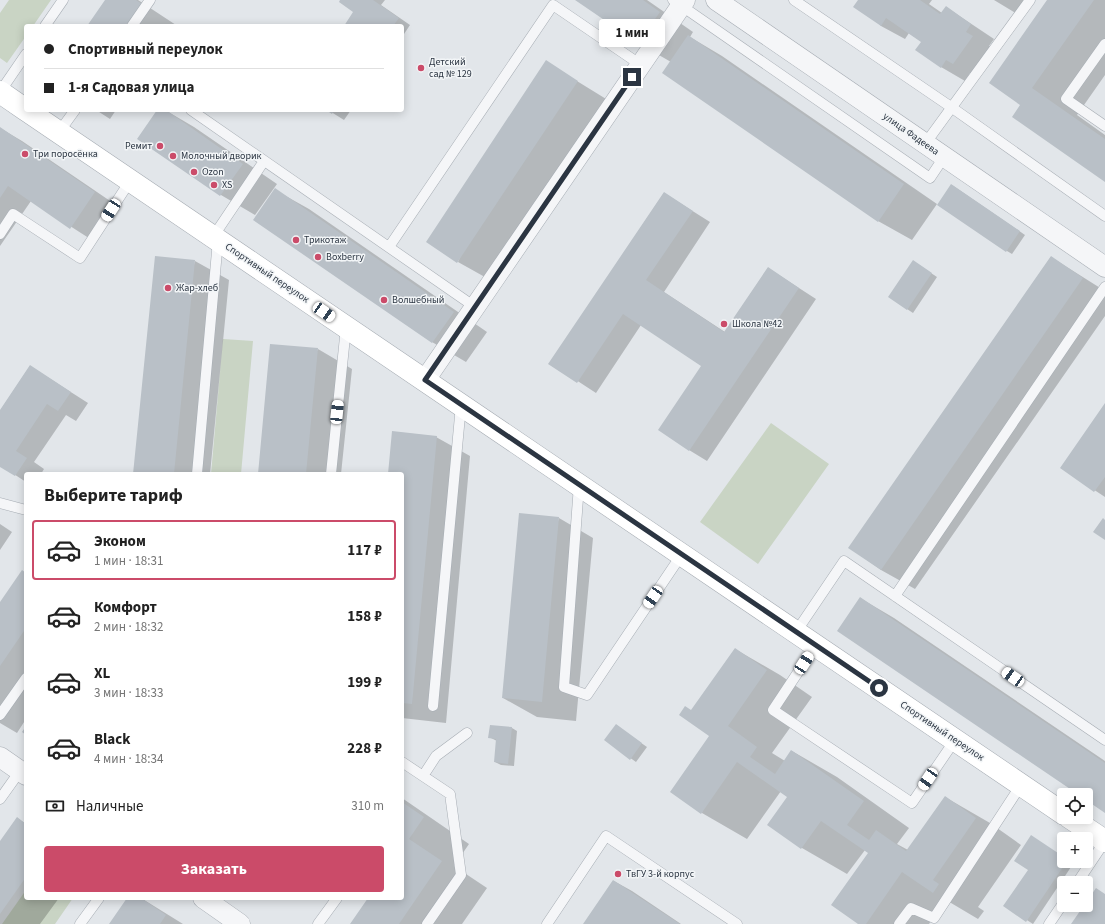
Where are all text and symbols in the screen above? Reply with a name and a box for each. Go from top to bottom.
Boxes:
callout: 1 мин [599,19,665,47]
text: 1 мин [615,24,649,42]
text: Спортивный переулок [68,39,223,60]
place label: Детский сад № 129 [429,55,472,81]
marker: Детский сад № 129 [416,63,426,73]
route end [623,68,641,86]
text: 1-я Садовая улица [68,77,195,98]
street label: улица Фадеева [880,109,942,159]
place label: Ремит [125,139,152,153]
marker: Ремит [155,141,165,151]
place label: Три поросёнка [33,147,98,161]
marker: Три поросёнка [20,149,30,159]
place label: Молочный дворик [181,149,262,163]
marker: Молочный дворик [168,151,178,161]
place label: Ozon [202,165,224,179]
marker: Ozon [189,167,199,177]
place label: XS [222,178,232,192]
marker: XS [209,180,219,190]
car [99,197,123,223]
place label: Трикотаж [304,233,347,247]
marker: Трикотаж [291,235,301,245]
street label: Спортивный переулок [222,240,312,306]
place label: Boxberry [326,250,364,264]
marker: Boxberry [313,252,323,262]
place label: Жар-хлеб [176,281,218,295]
marker: Жар-хлеб [163,283,173,293]
place label: Волшебный [392,293,445,307]
marker: Волшебный [379,295,389,305]
car [311,300,337,324]
place label: Школа №42 [732,317,782,331]
marker: Школа №42 [719,319,729,329]
car [330,399,344,425]
text: Выберите тариф [44,483,183,508]
text: Эконом [94,531,146,552]
icon: car [46,532,82,568]
text: 117 ₽ [347,540,382,561]
text: 1 мин · 18:31 [94,552,163,570]
car [641,584,665,610]
text: Комфорт [94,597,157,618]
icon: car [46,598,82,634]
text: 158 ₽ [347,606,382,627]
text: 2 мин · 18:32 [94,618,163,636]
car [792,650,816,676]
text: XL [94,663,110,684]
icon: car [46,664,82,700]
car [1000,665,1026,689]
text: 199 ₽ [347,672,382,693]
route start [870,679,888,697]
text: 3 мин · 18:33 [94,684,163,702]
street label: Спортивный переулок [897,698,987,764]
text: Black [94,729,131,750]
icon: car [46,730,82,766]
text: 228 ₽ [347,738,382,759]
text: 4 мин · 18:34 [94,750,163,768]
car [916,766,940,792]
map controls [1057,788,1093,912]
button: locate [1057,788,1093,824]
icon: cash [44,795,66,817]
text: Наличные [76,796,143,817]
text: 310 m [351,797,384,815]
button: + [1057,832,1093,868]
button: Заказать [44,846,384,892]
place label: ТвГУ 3-й корпус [626,867,695,881]
marker: ТвГУ 3-й корпус [613,869,623,879]
button: − [1057,876,1093,912]

